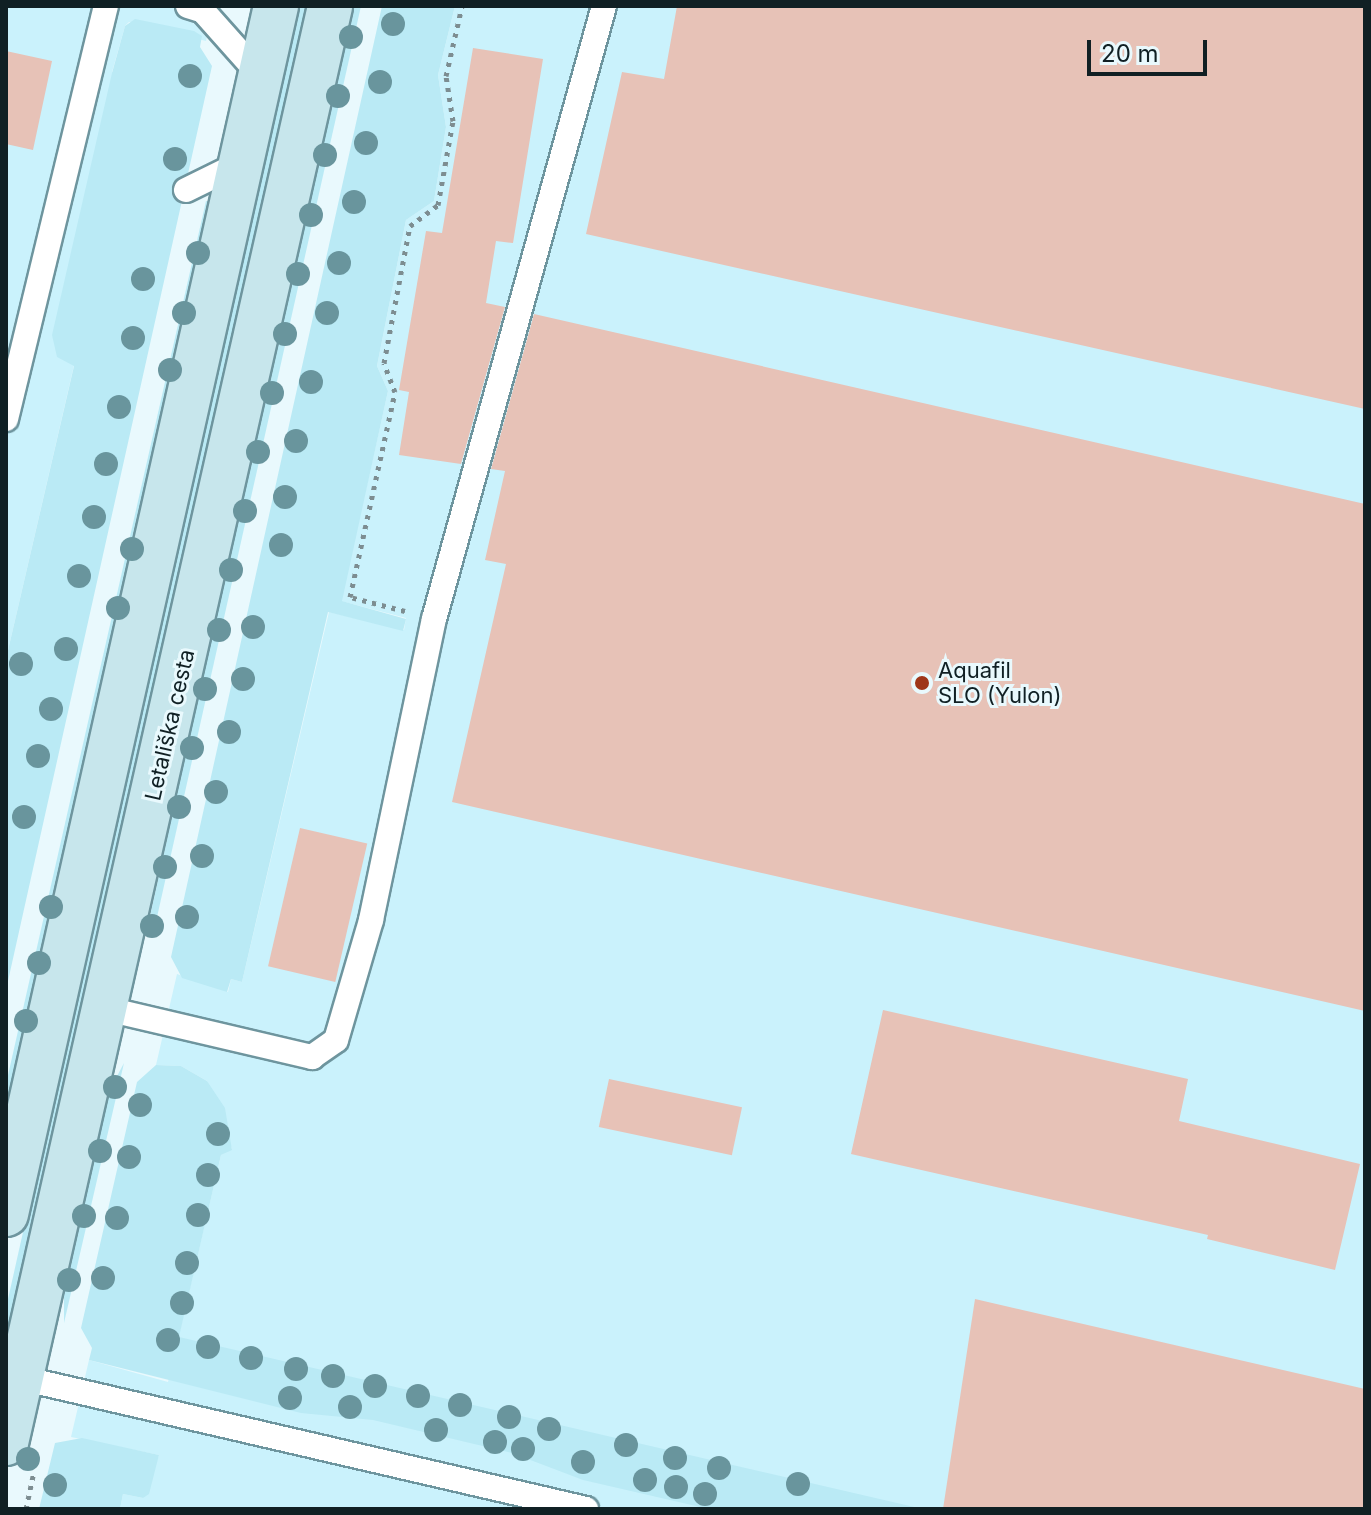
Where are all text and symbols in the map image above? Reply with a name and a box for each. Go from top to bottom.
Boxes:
scale bar [1091,24,1211,74]
text: 20 m [1101,39,1159,68]
street label: Letališka cesta [140,647,200,803]
place label: Aquafil SLO (Yulon) [938,657,1062,708]
marker: Aquafil SLO (Yulon) [913,674,931,692]

